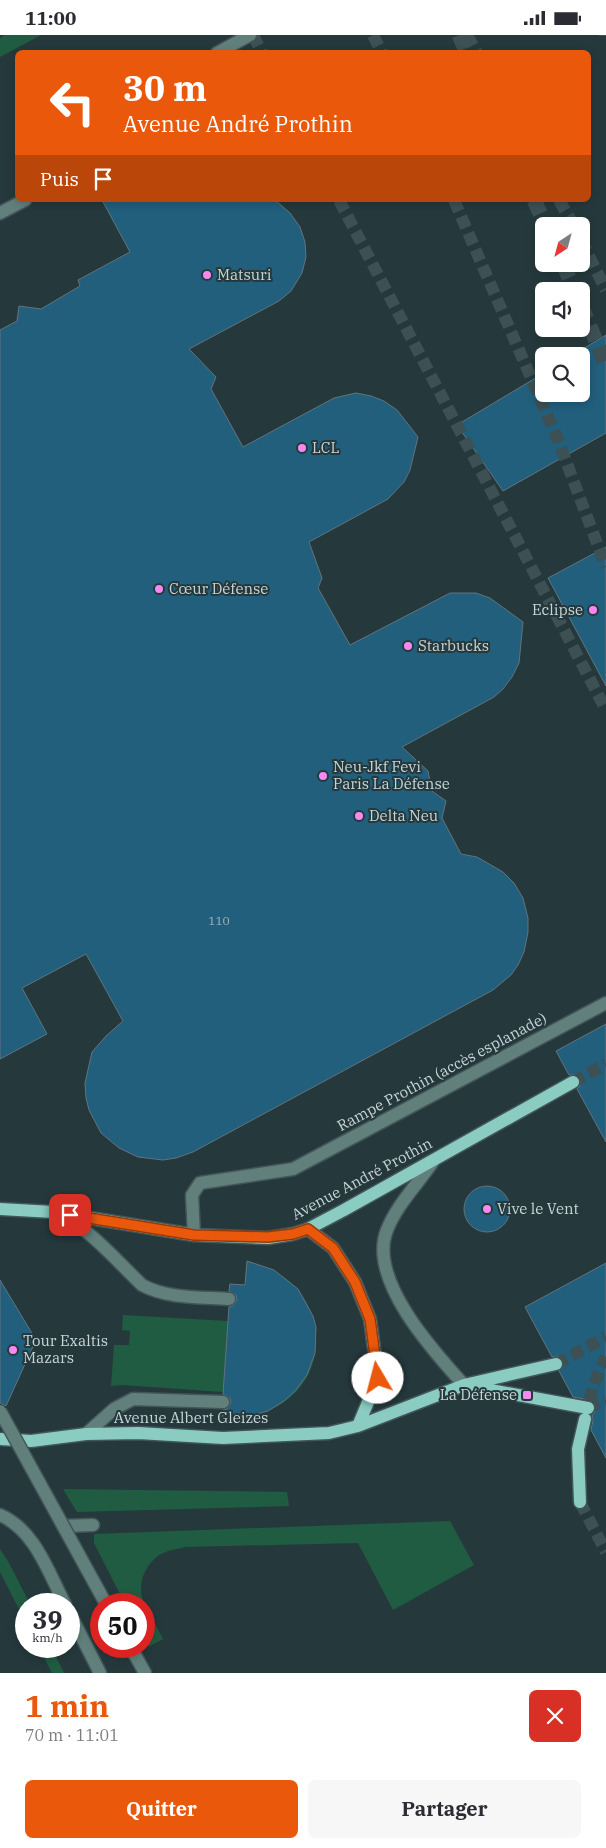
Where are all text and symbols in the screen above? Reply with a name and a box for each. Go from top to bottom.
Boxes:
text: 11:00 [25,6,76,30]
text: 30 m [123,65,207,111]
icon: left [40,70,105,135]
text: Avenue André Prothin [123,109,353,138]
icon: arrive [89,165,117,193]
text: Puis [40,167,79,191]
north arrow [535,217,590,273]
map controls [535,217,590,402]
place label: Matsuri [217,265,272,284]
marker: Matsuri [201,269,213,281]
button: sound [535,282,590,337]
button: search [535,347,590,402]
place label: LCL [312,438,339,457]
marker: LCL [296,442,308,454]
place label: Cœur Défense [169,579,268,598]
marker: Cœur Défense [153,583,165,595]
place label: Eclipse [532,600,583,619]
marker: Eclipse [587,604,599,616]
place label: Starbucks [418,636,489,655]
marker: Starbucks [402,640,414,652]
place label: Neu-Jkf Fevi Paris La Défense [333,757,450,793]
marker: Neu-Jkf Fevi Paris La Défense [317,770,329,782]
place label: Delta Neu [369,806,438,825]
marker: Delta Neu [353,810,365,822]
house number: 110 [208,913,230,928]
street label: Rampe Prothin (accès esplanade) [334,1008,550,1135]
street label: Avenue André Prothin [288,1133,436,1224]
pin [49,1194,91,1236]
place label: Vive le Vent [497,1199,579,1218]
icon: arrive [56,1201,84,1229]
marker: Vive le Vent [481,1203,493,1215]
place label: Tour Exaltis Mazars [23,1331,108,1367]
marker: Tour Exaltis Mazars [7,1344,19,1356]
position arrow [351,1351,403,1403]
place label: La Défense [440,1385,517,1404]
marker: La Défense [521,1389,533,1401]
street label: Avenue Albert Gleizes [114,1408,268,1427]
speed limit sign: 50 [90,1593,155,1658]
text: 39 [32,1603,63,1636]
text: km/h [32,1630,63,1645]
text: 1 min [25,1686,109,1725]
button: close [529,1690,581,1742]
text: 70 m · 11:01 [25,1725,119,1745]
button: Quitter [25,1780,298,1838]
button: Partager [308,1780,581,1838]

